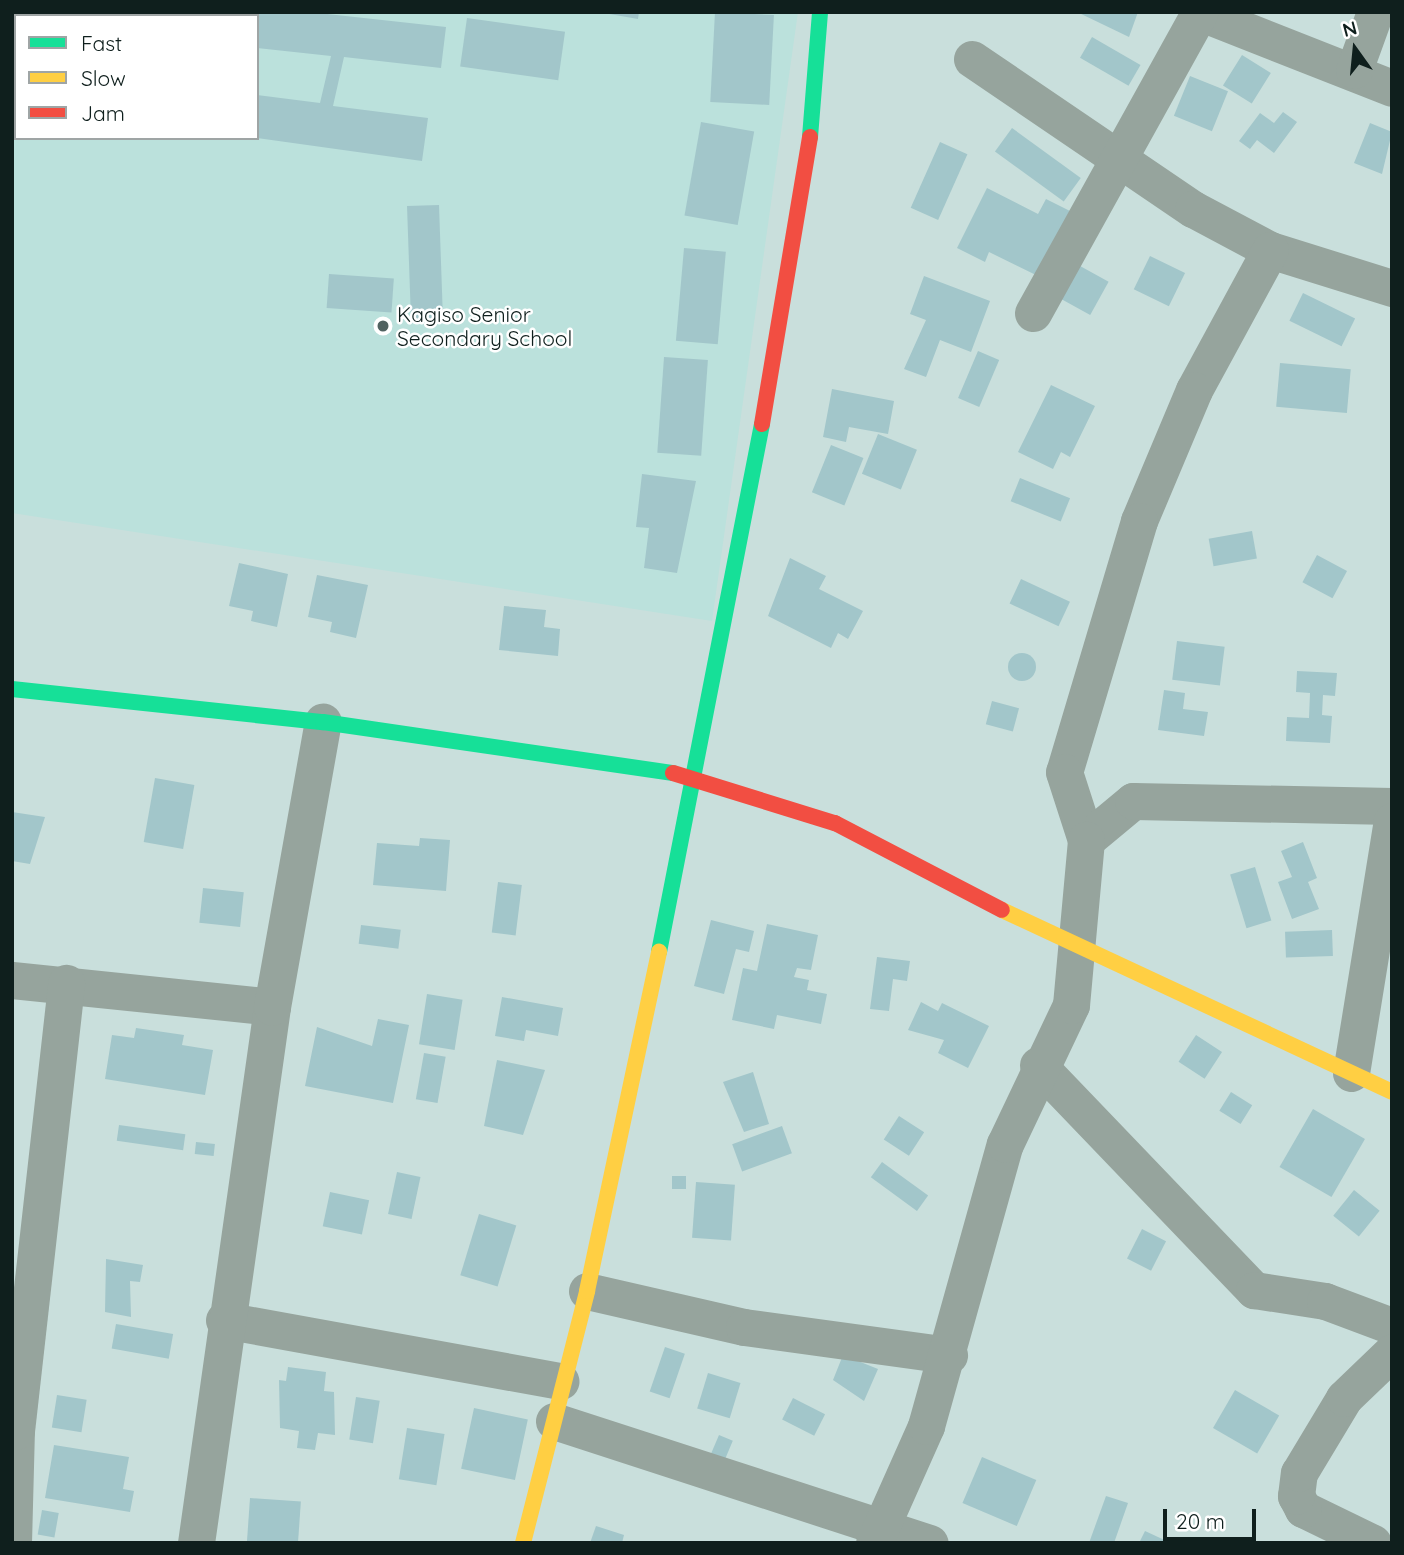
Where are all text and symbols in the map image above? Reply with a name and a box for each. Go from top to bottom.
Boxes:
legend [14,14,259,140]
north arrow [1320,14,1390,84]
text: N [1340,15,1359,42]
text: Fast [81,30,122,56]
text: Slow [81,65,126,91]
text: Jam [81,100,125,126]
place label: Kagiso Senior Secondary School [397,301,572,351]
marker: Kagiso Senior Secondary School [375,318,391,334]
scale bar [1166,1496,1259,1540]
text: 20 m [1176,1508,1225,1534]

